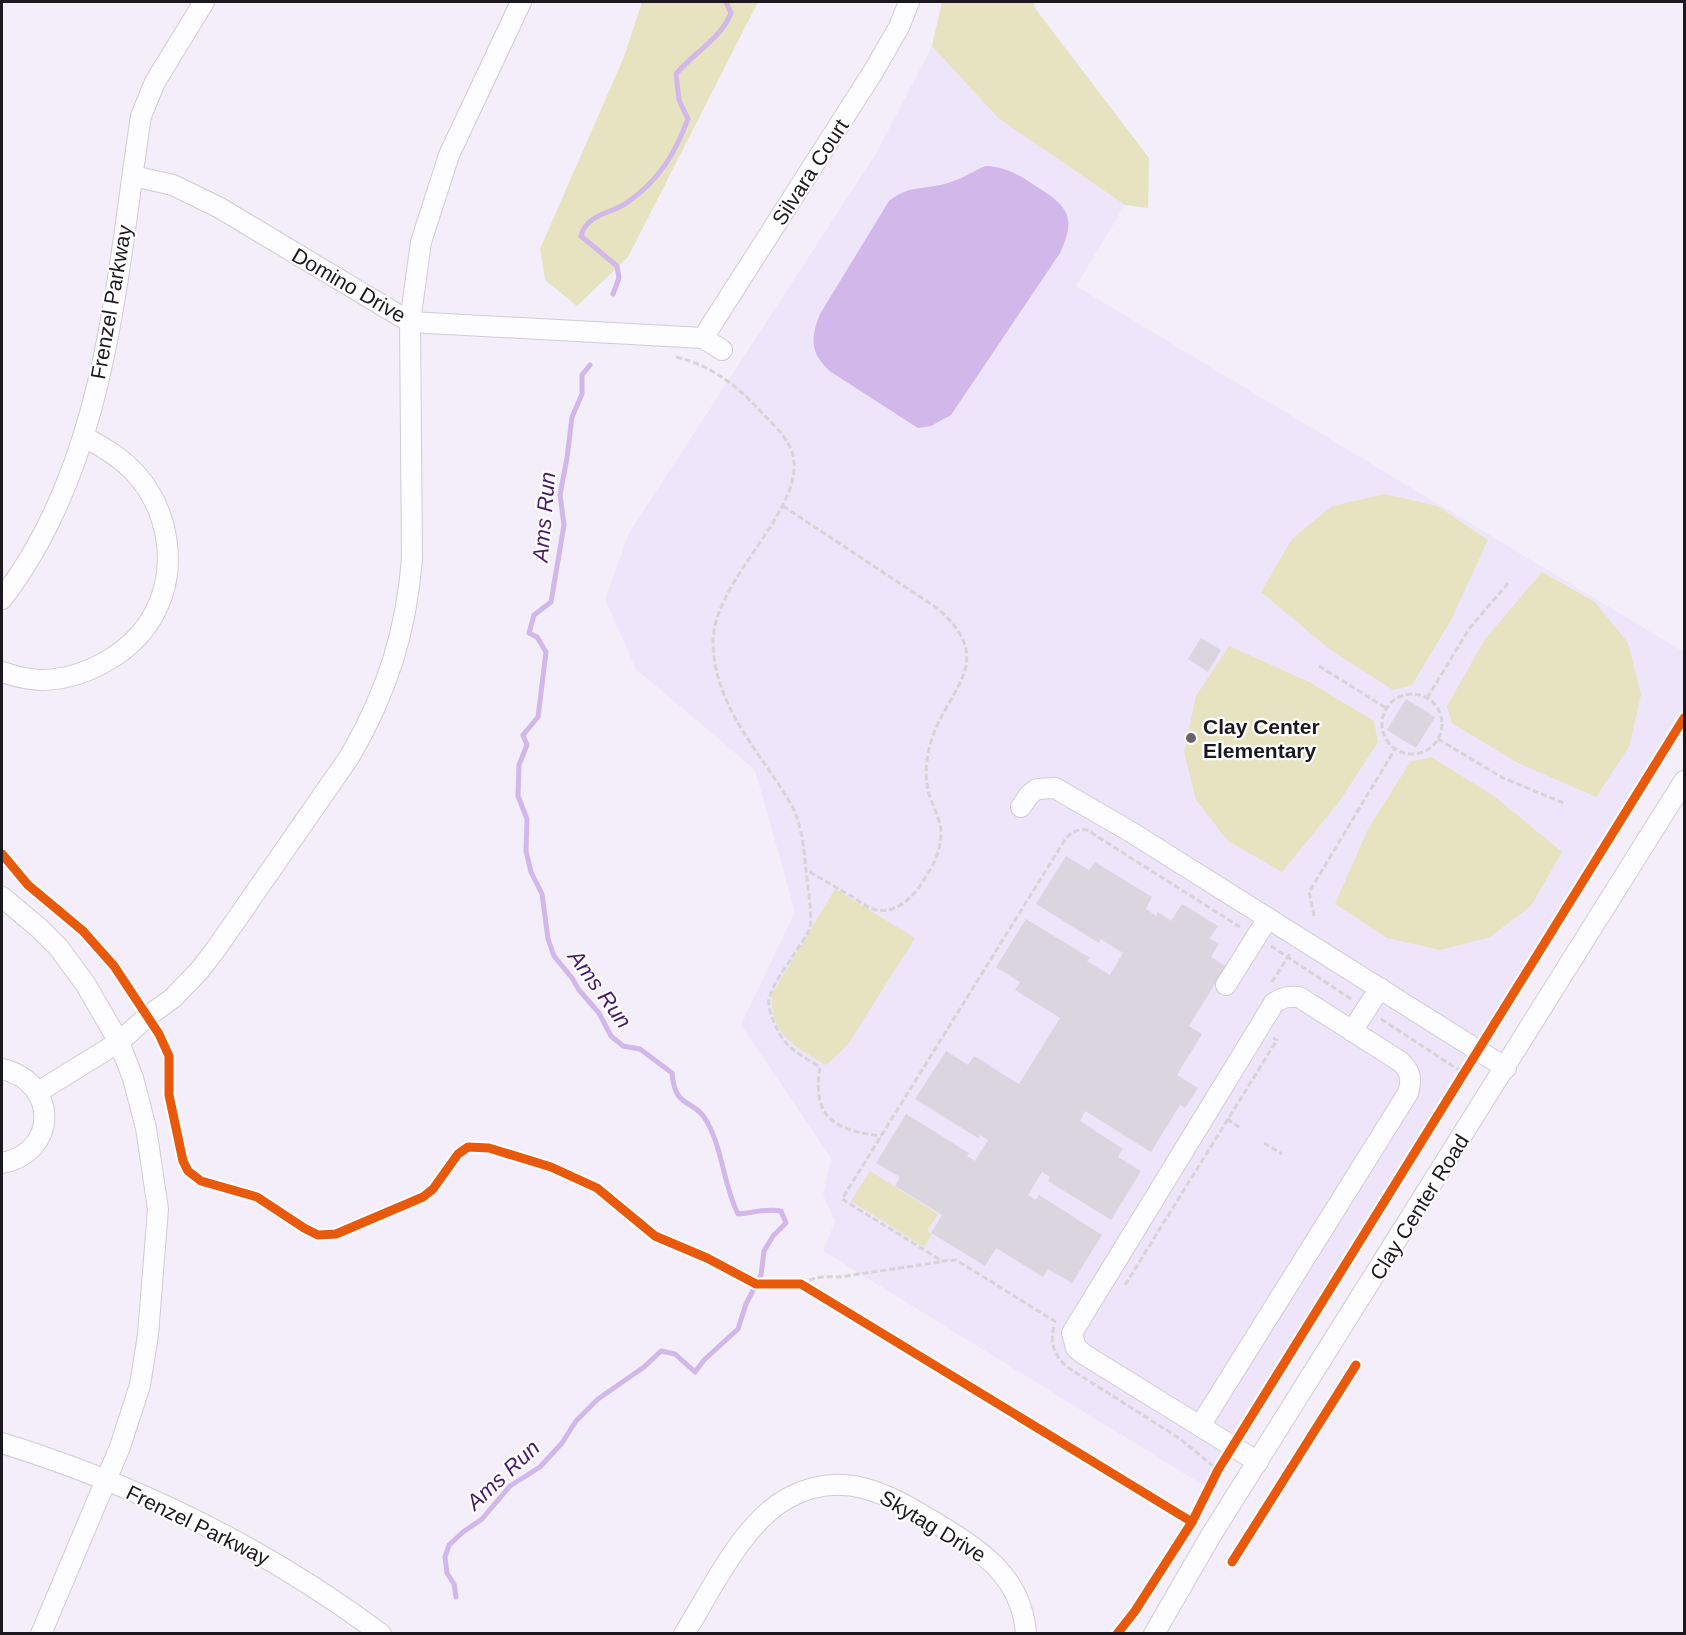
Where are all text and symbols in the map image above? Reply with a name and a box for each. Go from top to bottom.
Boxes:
street label: Silvara Court [767,115,853,229]
street label: Frenzel Parkway [86,223,136,381]
street label: Domino Drive [288,243,410,327]
water label: Ams Run [527,471,560,565]
place label: Clay Center Elementary [1203,715,1320,762]
marker: Clay Center Elementary [1184,731,1198,745]
water label: Ams Run [562,943,637,1033]
street label: Clay Center Road [1365,1130,1473,1284]
water label: Ams Run [460,1435,545,1516]
street label: Frenzel Parkway [123,1480,274,1570]
street label: Skytag Drive [876,1485,990,1567]

